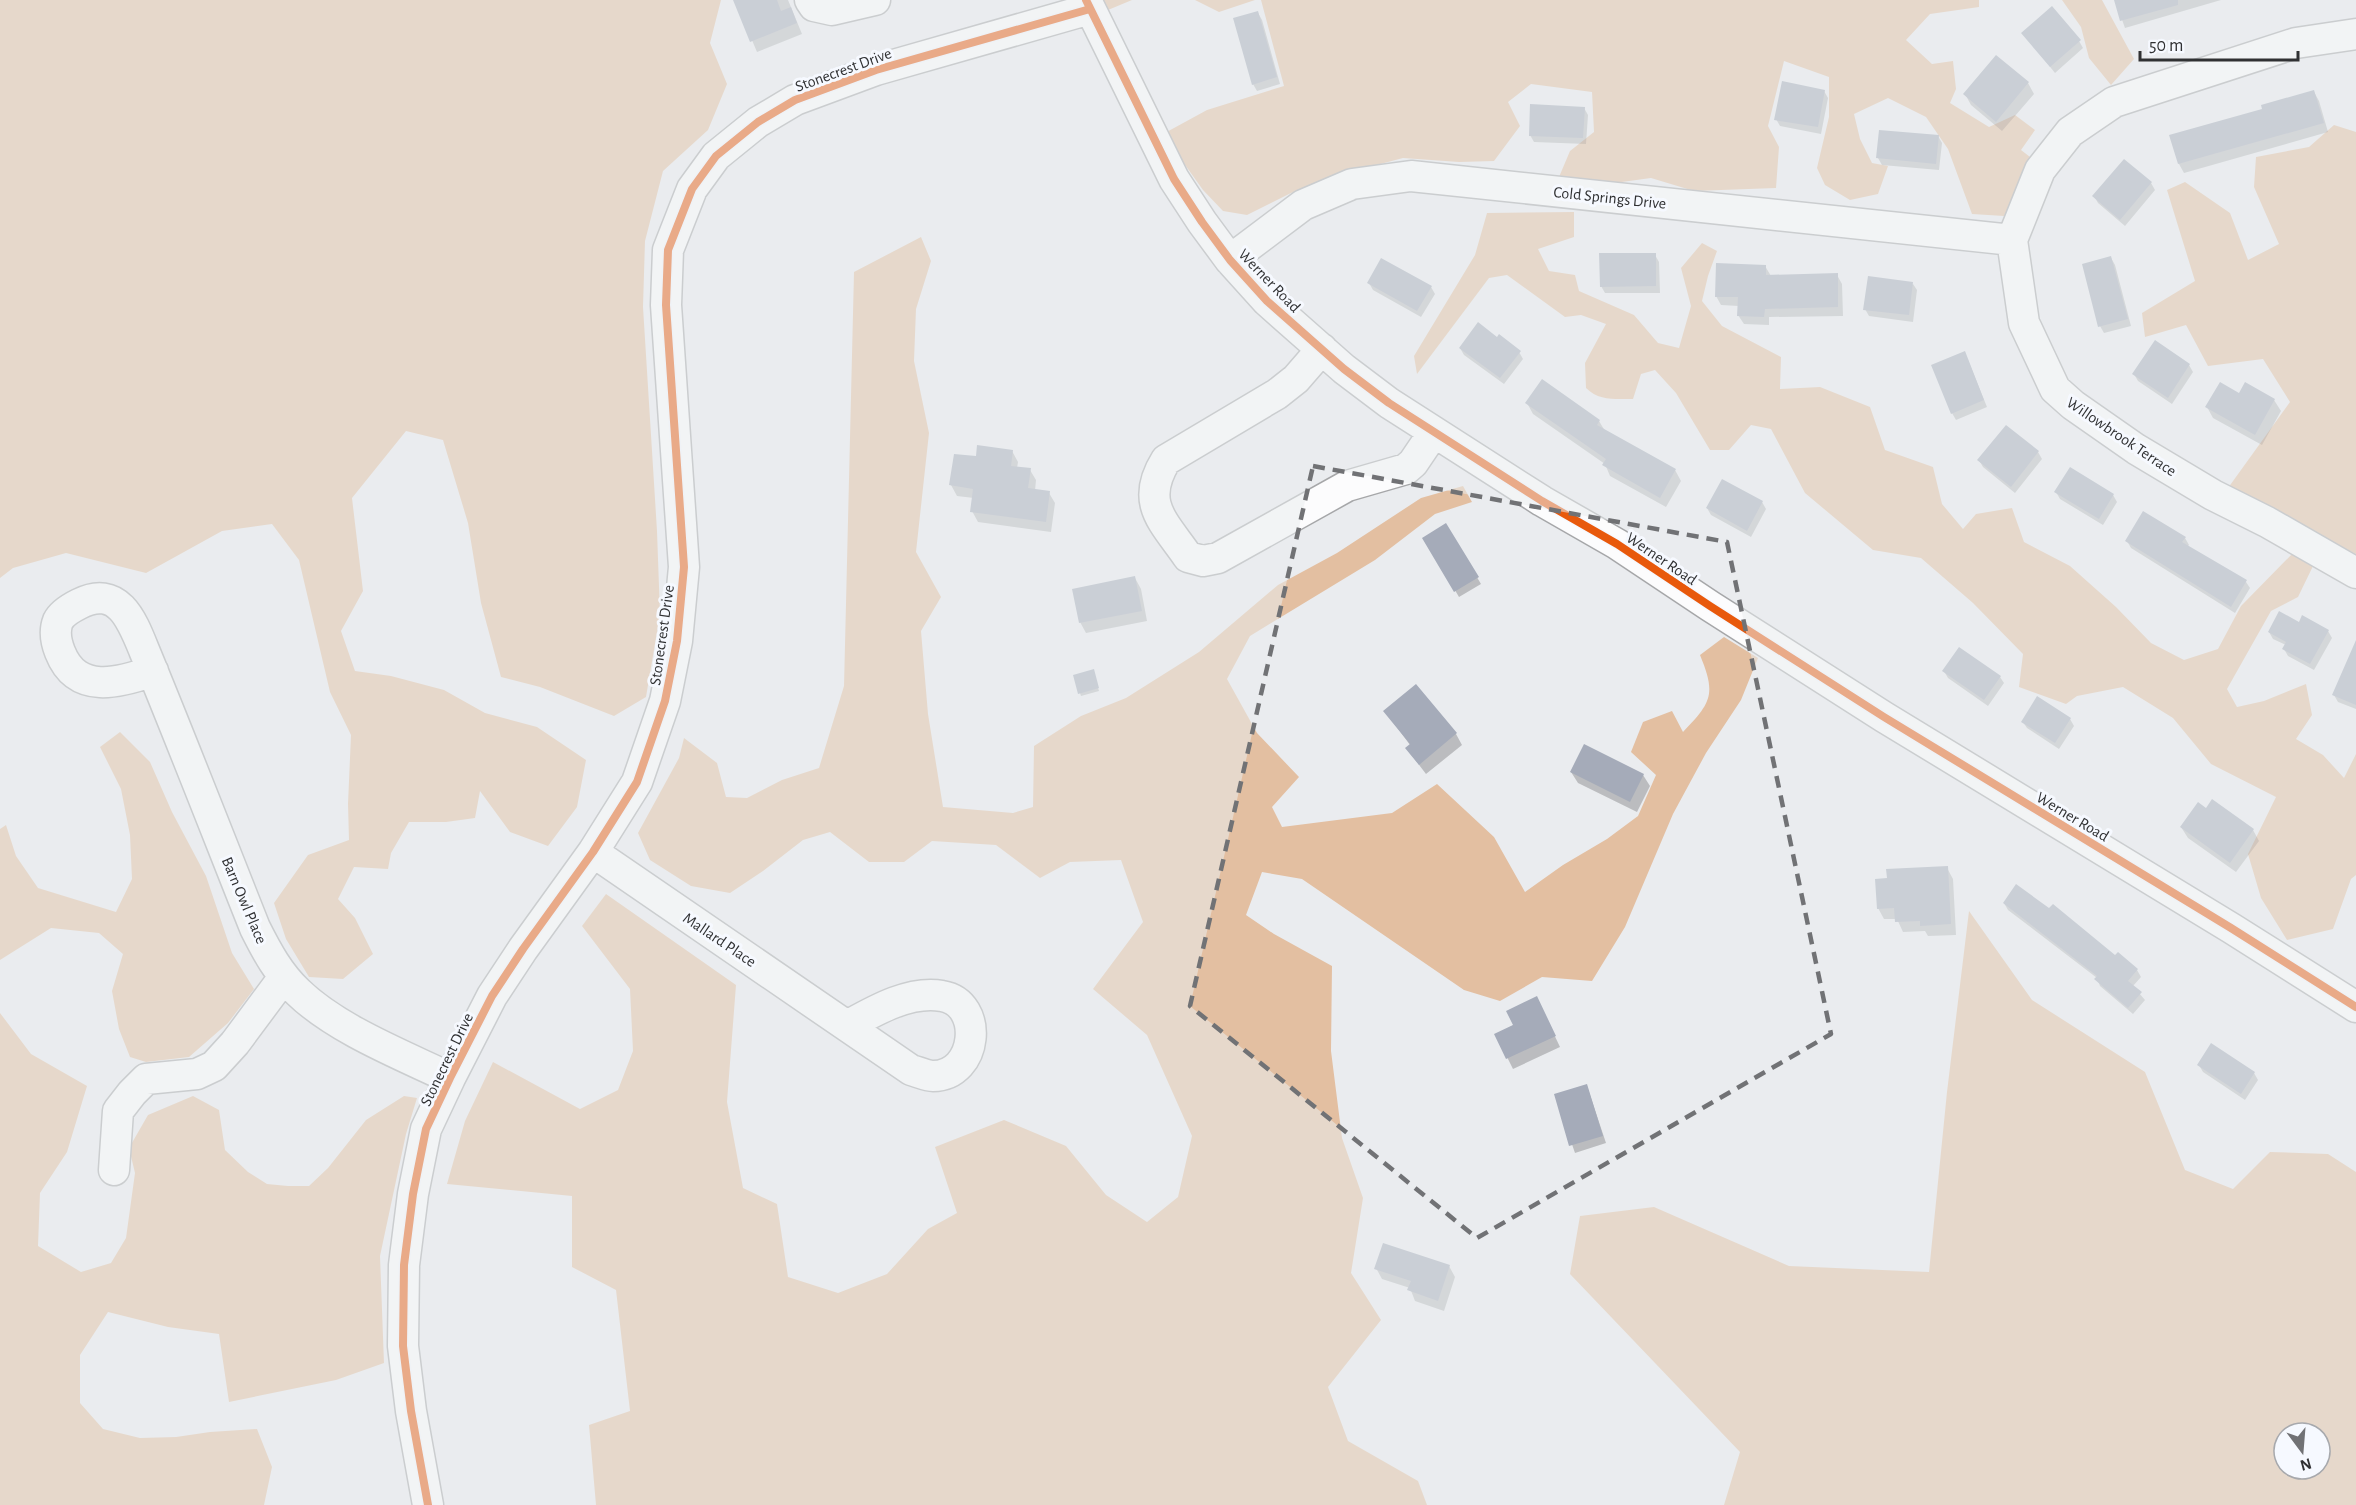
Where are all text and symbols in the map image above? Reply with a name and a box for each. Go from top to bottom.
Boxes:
scale bar [2140,24,2298,62]
text: 50 m [2149,37,2183,55]
street label: Stonecrest Drive [793,45,894,95]
street label: Cold Springs Drive [1553,184,1667,212]
street label: Werner Road [1235,246,1303,316]
street label: Willowbrook Terrace [2064,394,2179,479]
street label: Werner Road [1623,529,1700,588]
street label: Stonecrest Drive [647,584,677,686]
street label: Werner Road [2033,789,2111,845]
street label: Barn Owl Place [219,855,270,946]
street label: Mallard Place [680,910,759,970]
street label: Stonecrest Drive [418,1010,476,1108]
north arrow [2272,1421,2332,1481]
text: N [2298,1455,2313,1474]

